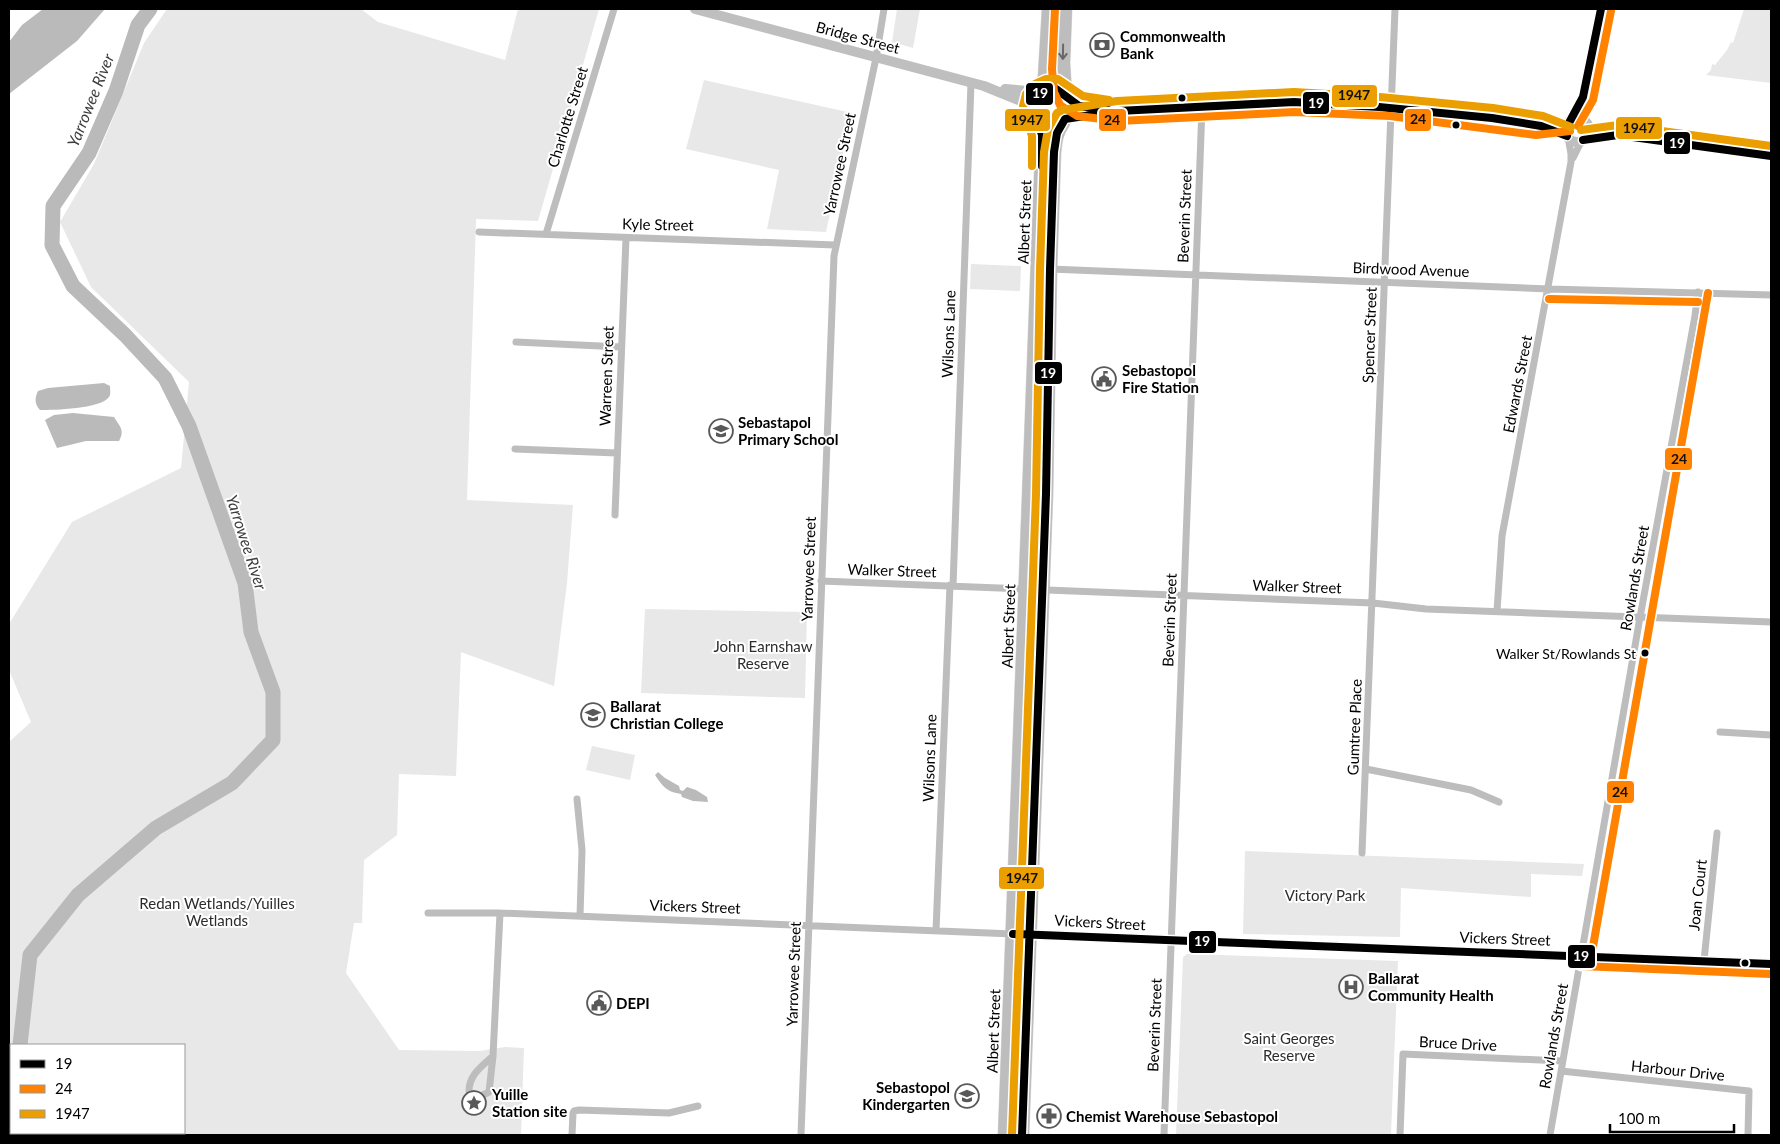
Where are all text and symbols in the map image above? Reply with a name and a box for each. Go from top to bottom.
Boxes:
street label: Bridge Street [814,17,902,57]
place label: Commonwealth Bank [1120,27,1226,62]
bank icon: Commonwealth Bank [1089,32,1115,58]
one-way arrow [1058,44,1068,60]
water label: Yarrowee River [63,50,117,149]
street label: Charlotte Street [543,64,591,170]
line badge: 19 [1025,82,1054,106]
text: 19 [1032,84,1048,101]
line badge: 1947 [1331,84,1378,108]
text: 1947 [1338,86,1370,103]
line badge: 19 [1302,91,1330,115]
unlabelled marker [1177,93,1187,103]
text: 19 [1308,94,1324,111]
line badge: 1947 [1004,108,1051,132]
line badge: 24 [1098,108,1127,132]
line badge: 24 [1404,108,1432,132]
street label: Yarrowee Street [819,110,859,217]
text: 24 [1410,110,1426,127]
text: 1947 [1011,111,1043,128]
text: 24 [1104,111,1120,128]
line badge: 1947 [1615,116,1663,140]
text: 1947 [1623,119,1655,136]
unlabelled marker [1451,120,1461,130]
line badge: 19 [1663,131,1691,155]
text: 19 [1669,134,1685,151]
street label: Beverin Street [1173,168,1195,263]
street label: Albert Street [1014,179,1034,264]
street label: Kyle Street [622,214,695,234]
street label: Birdwood Avenue [1352,258,1470,280]
street label: Spencer Street [1358,286,1380,383]
street label: Wilsons Lane [937,290,959,378]
street label: Warreen Street [595,325,617,426]
street label: Edwards Street [1499,333,1535,434]
line badge: 19 [1034,361,1063,385]
place label: Sebastopol Fire Station [1122,361,1199,396]
text: 19 [1040,364,1056,381]
public building icon: Sebastopol Fire Station [1091,366,1117,392]
place label: Sebastapol Primary School [738,413,838,448]
school or university icon: Sebastapol Primary School [708,418,734,444]
line badge: 24 [1664,447,1693,471]
text: 24 [1671,450,1687,467]
water label: Yarrowee River [223,492,271,592]
street label: Yarrowee Street [797,516,819,622]
street label: Rowlands Street [1616,523,1652,632]
street label: Walker Street [847,559,938,581]
street label: Beverin Street [1158,572,1180,667]
street label: Walker Street [1252,575,1343,597]
street label: Albert Street [998,583,1018,668]
park label: John Earnshaw Reserve [713,637,813,672]
place label: Walker St/Rowlands St [1496,645,1636,662]
marker: Walker St/Rowlands St [1640,648,1650,658]
street label: Gumtree Place [1343,678,1365,776]
place label: Ballarat Christian College [610,697,723,732]
school or university icon: Ballarat Christian College [580,702,606,728]
street label: Wilsons Lane [918,714,940,802]
line badge: 24 [1606,780,1635,804]
text: 24 [1612,783,1628,800]
street label: Joan Court [1684,858,1710,932]
line badge: 1947 [998,866,1045,890]
text: 1947 [1006,869,1038,886]
park label: Victory Park [1285,886,1366,904]
park label: Redan Wetlands/Yuilles Wetlands [139,894,295,929]
street label: Vickers Street [649,895,742,917]
street label: Vickers Street [1054,911,1147,933]
street label: Yarrowee Street [782,921,804,1027]
street label: Vickers Street [1459,927,1552,949]
line badge: 19 [1188,930,1217,954]
text: 19 [1194,932,1210,949]
line badge: 19 [1567,944,1596,969]
text: 19 [1573,947,1589,964]
unlabelled marker [1740,958,1750,968]
place label: Ballarat Community Health [1368,969,1494,1004]
hospital icon: Ballarat Community Health [1338,974,1364,1000]
street label: Beverin Street [1143,977,1165,1072]
street label: Rowlands Street [1535,981,1571,1090]
street label: Albert Street [983,988,1003,1073]
public building icon: DEPI [586,990,612,1016]
place label: DEPI [616,994,650,1012]
park label: Saint Georges Reserve [1243,1029,1335,1064]
street label: Bruce Drive [1419,1032,1497,1054]
legend [10,1044,185,1134]
text: 19 [55,1054,72,1072]
street label: Harbour Drive [1630,1056,1726,1084]
place label: Sebastopol Kindergarten [862,1078,950,1113]
text: 24 [55,1079,73,1097]
school or university icon: Sebastopol Kindergarten [954,1083,980,1109]
place label: Yuille Station site [491,1085,567,1120]
place icon: Yuille Station site [461,1090,487,1116]
scale bar [1610,1102,1734,1134]
pharmacy icon: Chemist Warehouse Sebastopol [1036,1103,1062,1129]
text: 1947 [55,1104,90,1122]
place label: Chemist Warehouse Sebastopol [1066,1107,1278,1125]
text: 100 m [1618,1109,1660,1127]

